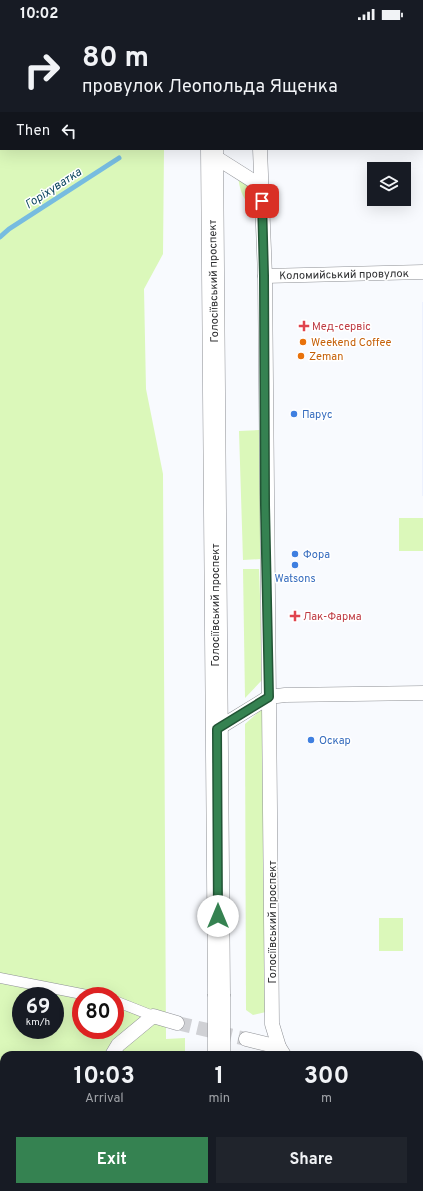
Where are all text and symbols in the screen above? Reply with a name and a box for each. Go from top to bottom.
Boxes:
text: 10:02 [20,5,59,24]
text: 80 m [82,41,149,77]
icon: right [16,44,68,96]
text: провулок Леопольда Ященка [82,76,338,99]
icon: left [58,120,80,142]
text: Then [16,122,50,141]
map controls [367,162,411,206]
button: layers [367,162,411,206]
water label: Горіхуватка [22,164,86,213]
pin [245,184,279,218]
icon: arrive [251,190,273,212]
street label: Голосіївський проспект [206,219,222,343]
street label: Коломийський провулок [279,267,409,283]
place label: Мед-сервіс [312,320,371,334]
marker: Мед-сервіс [299,321,309,331]
place label: Weekend Coffee [311,336,392,350]
marker: Weekend Coffee [298,337,308,347]
place label: Zeman [309,350,343,364]
marker: Zeman [296,351,306,361]
place label: Парус [302,408,333,422]
marker: Парус [289,409,299,419]
street label: Голосіївський проспект [209,543,223,667]
place label: Фора [303,548,330,562]
marker: Фора [290,549,300,559]
marker: Watsons [290,560,300,570]
place label: Watsons [274,572,316,586]
place label: Лак-Фарма [303,610,362,624]
marker: Лак-Фарма [290,611,300,621]
place label: Оскар [319,734,351,748]
marker: Оскар [306,735,316,745]
street label: Голосіївський проспект [266,860,280,984]
position arrow [197,895,239,937]
speed limit sign: 80 [72,987,124,1039]
text: 69 [26,995,50,1021]
text: km/h [26,1016,50,1029]
text: 10:03 [74,1062,135,1092]
text: 1 [215,1062,224,1092]
text: 300 [304,1062,349,1092]
text: Arrival [85,1091,124,1107]
text: min [209,1091,230,1107]
text: m [321,1091,332,1107]
button: Exit [16,1137,208,1183]
button: Share [216,1137,407,1183]

